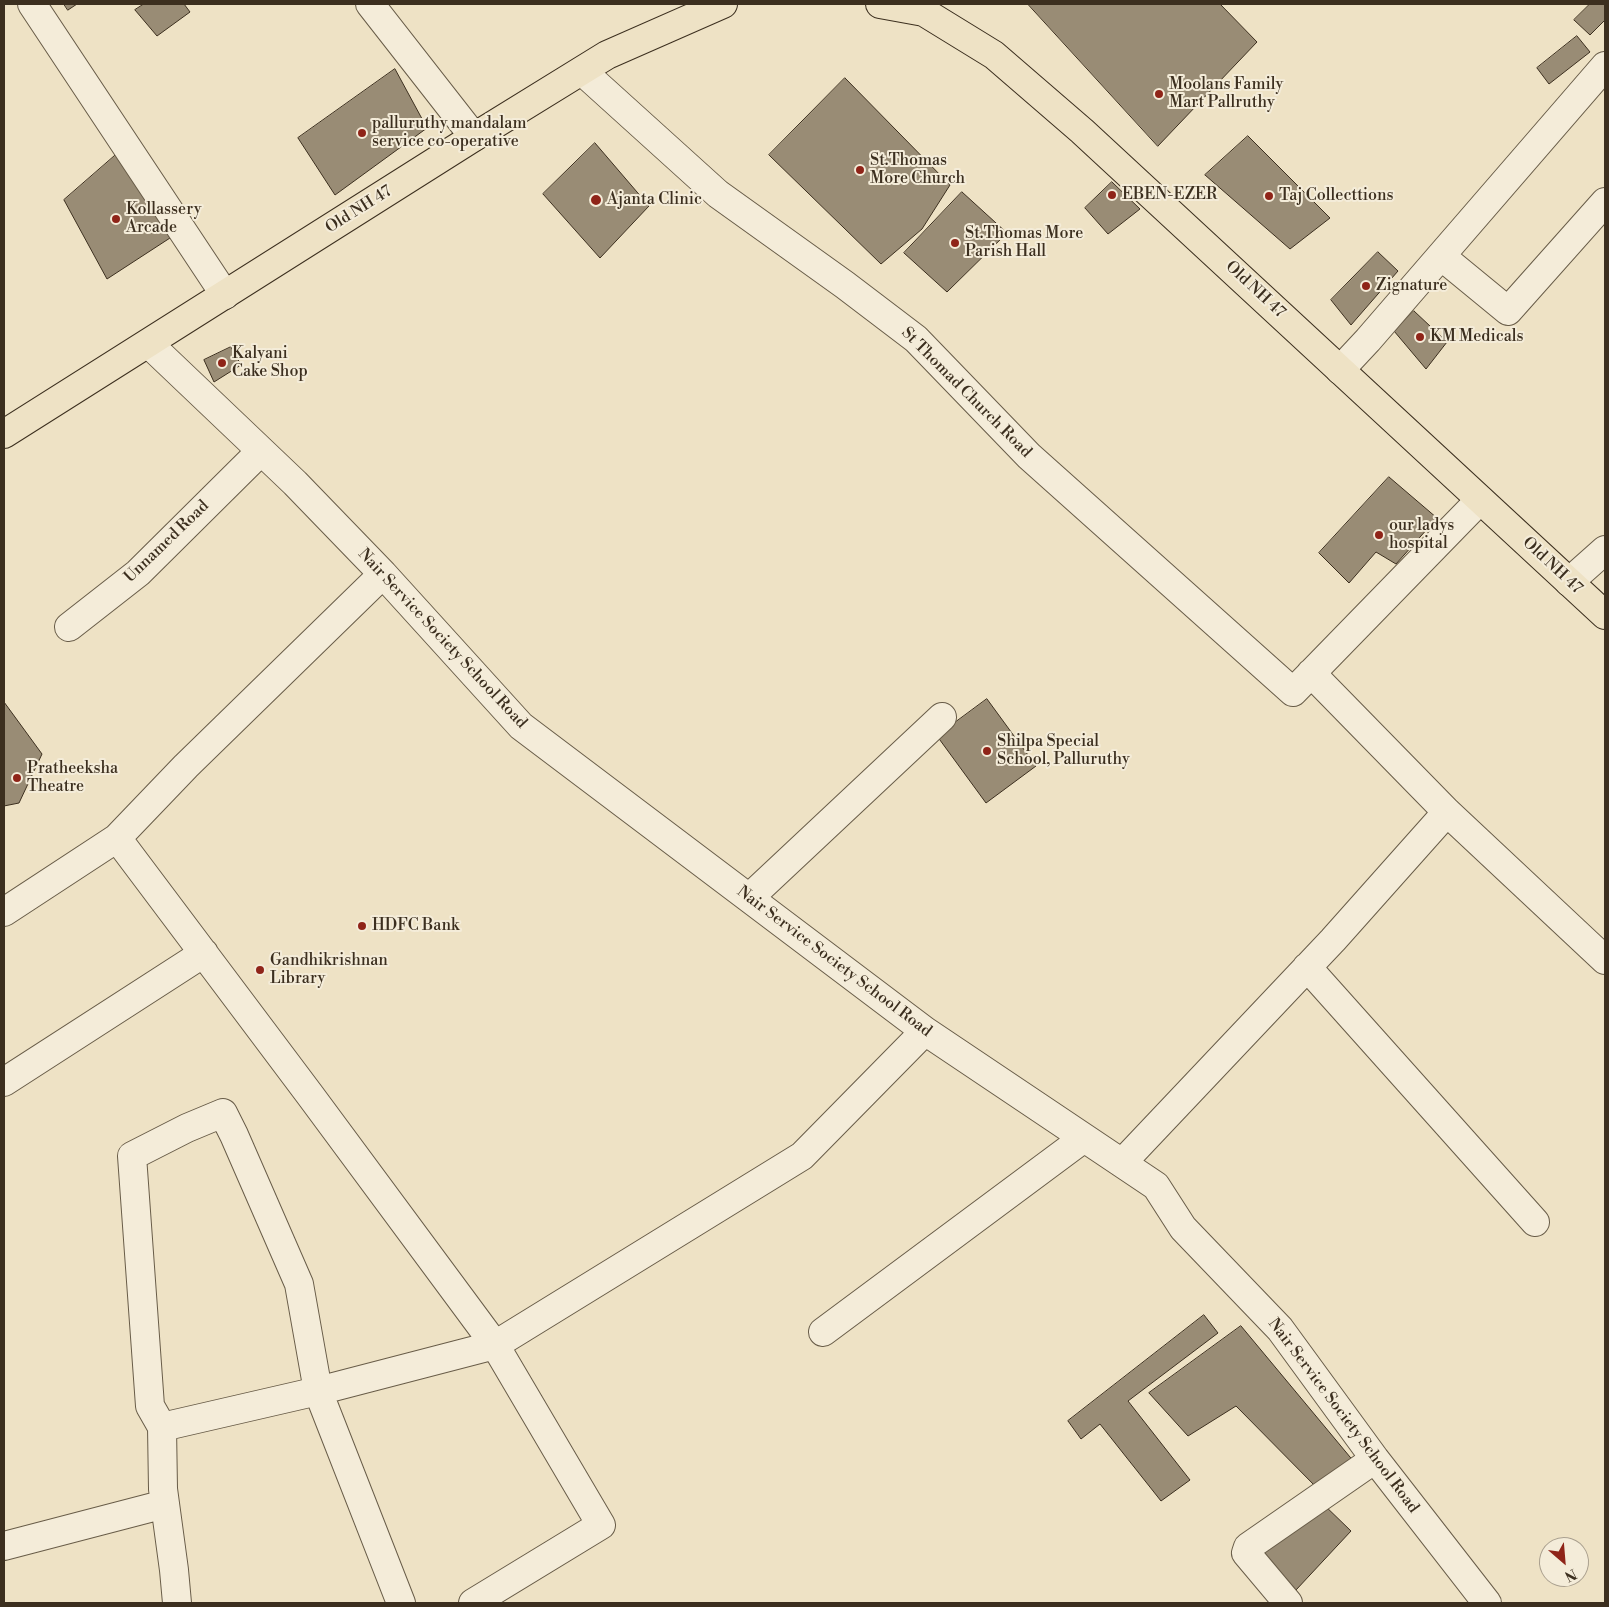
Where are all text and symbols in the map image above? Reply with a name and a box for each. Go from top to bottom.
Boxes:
place label: Moolans Family Mart Pallruthy [1169,75,1283,113]
marker: Moolans Family Mart Pallruthy [1153,88,1165,100]
place label: palluruthy mandalam service co-operative [372,114,526,152]
marker: palluruthy mandalam service co-operative [356,127,368,139]
place label: St.Thomas More Church [870,151,965,189]
marker: St.Thomas More Church [854,164,866,176]
street label: Old NH 47 [322,182,396,238]
place label: EBEN-EZER [1122,185,1217,205]
place label: Taj Collecttions [1279,186,1394,206]
marker: EBEN-EZER [1106,189,1118,201]
place label: Ajanta Clinic [607,190,702,210]
marker: Taj Collecttions [1263,190,1275,202]
marker: Ajanta Clinic [589,193,603,207]
place label: Kollassery Arcade [126,200,201,238]
marker: Kollassery Arcade [110,213,122,225]
place label: St.Thomas More Parish Hall [965,224,1083,262]
marker: St.Thomas More Parish Hall [949,237,961,249]
street label: Old NH 47 [1221,258,1289,322]
place label: Zignature [1376,276,1447,296]
marker: Zignature [1360,280,1372,292]
street label: St Thomad Church Road [897,324,1035,462]
place label: KM Medicals [1430,327,1524,347]
marker: KM Medicals [1414,331,1426,343]
place label: Kalyani Cake Shop [232,344,308,382]
marker: Kalyani Cake Shop [216,357,228,369]
street label: Unnamed Road [121,497,213,587]
place label: our ladys hospital [1389,516,1454,554]
marker: our ladys hospital [1373,529,1385,541]
street label: Old NH 47 [1518,534,1586,598]
street label: Nair Service Society School Road [354,545,530,733]
place label: Shilpa Special School, Palluruthy [997,732,1130,770]
marker: Shilpa Special School, Palluruthy [981,745,993,757]
place label: Pratheeksha Theatre [27,759,118,797]
marker: Pratheeksha Theatre [11,772,23,784]
street label: Nair Service Society School Road [733,882,935,1042]
place label: HDFC Bank [372,916,459,936]
marker: HDFC Bank [356,920,368,932]
place label: Gandhikrishnan Library [270,951,388,989]
marker: Gandhikrishnan Library [254,964,266,976]
street label: Nair Service Society School Road [1263,1315,1423,1517]
north arrow [1539,1537,1589,1587]
text: N [1561,1564,1579,1585]

